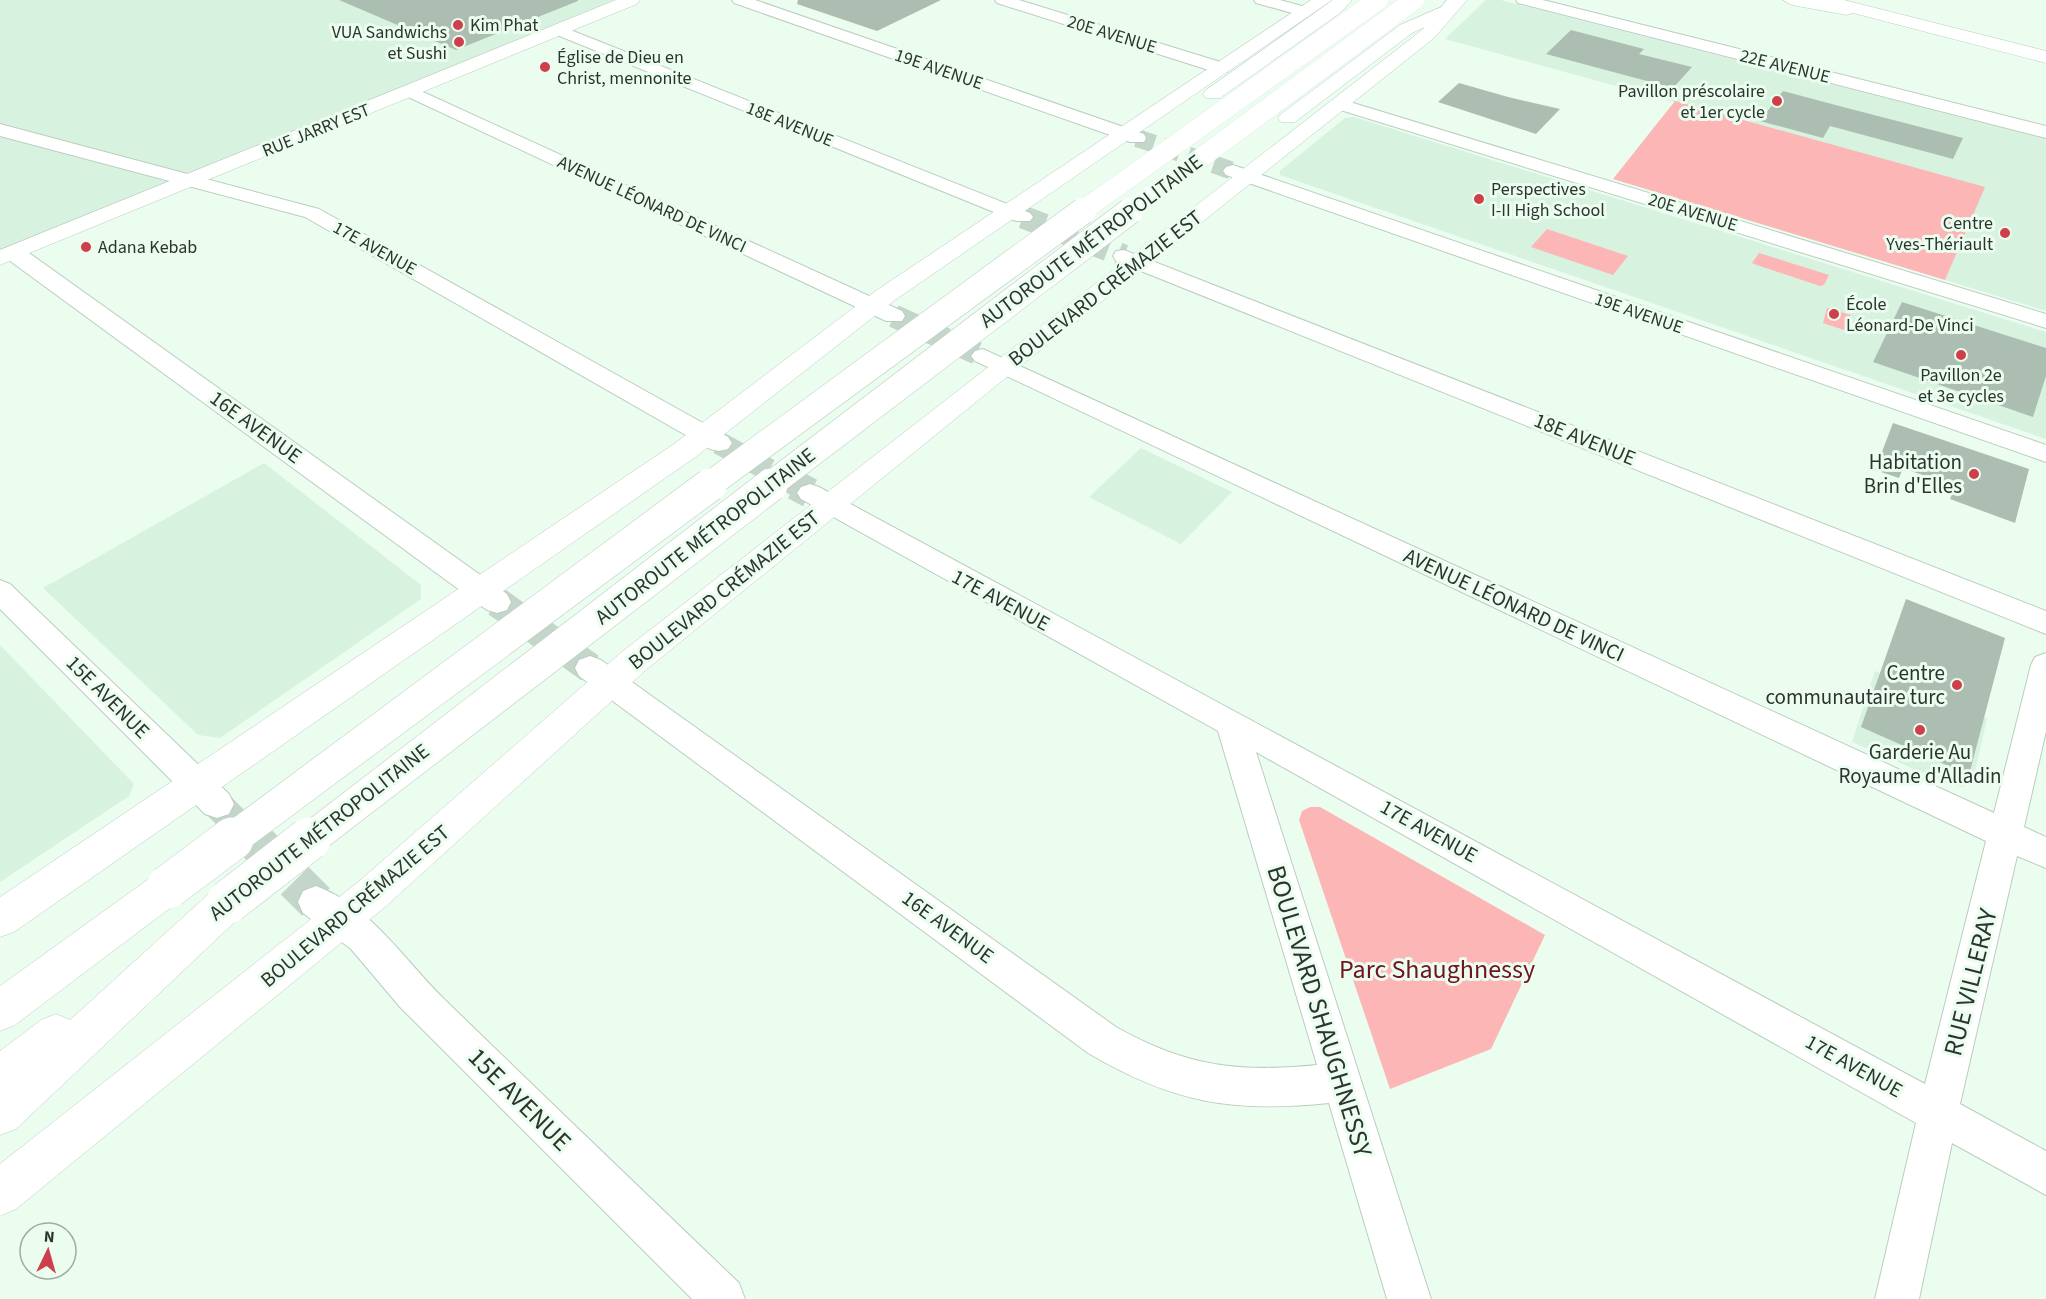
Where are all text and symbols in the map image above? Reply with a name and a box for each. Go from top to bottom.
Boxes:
street label: 20E AVENUE [1064,9,1160,60]
place label: Kim Phat [470,13,538,38]
marker: Kim Phat [451,18,465,32]
place label: VUA Sandwichs et Sushi [332,20,447,66]
marker: VUA Sandwichs et Sushi [452,35,466,49]
street label: 19E AVENUE [891,43,986,96]
street label: 22E AVENUE [1737,43,1833,90]
place label: Église de Dieu en Christ, mennonite [557,45,692,91]
marker: Église de Dieu en Christ, mennonite [538,60,552,74]
place label: Pavillon préscolaire et 1er cycle [1618,79,1765,125]
marker: Pavillon préscolaire et 1er cycle [1770,94,1784,108]
street label: 18E AVENUE [742,96,837,153]
street label: RUE JARRY EST [258,97,374,163]
street label: AUTOROUTE MÉTROPOLITAINE [973,147,1209,335]
street label: AVENUE LÉONARD DE VINCI [553,150,750,259]
place label: Perspectives I-II High School [1491,177,1605,223]
street label: 20E AVENUE [1645,187,1741,238]
marker: Perspectives I-II High School [1472,192,1486,206]
street label: BOULEVARD CRÉMAZIE EST [1002,203,1208,373]
place label: Centre Yves-Thériault [1885,211,1993,257]
street label: 17E AVENUE [328,215,421,282]
marker: Centre Yves-Thériault [1998,226,2012,240]
place label: Adana Kebab [98,235,197,260]
marker: Adana Kebab [79,240,93,254]
street label: 19E AVENUE [1591,287,1686,340]
place label: École Léonard-De Vinci [1846,292,1974,338]
marker: École Léonard-De Vinci [1827,307,1841,321]
marker: Pavillon 2e et 3e cycles [1954,348,1968,362]
place label: Pavillon 2e et 3e cycles [1918,363,2004,409]
street label: 16E AVENUE [204,383,308,471]
street label: 18E AVENUE [1530,405,1640,473]
street label: AUTOROUTE MÉTROPOLITAINE [588,440,822,632]
place label: Habitation Brin d'Elles [1864,447,1962,501]
marker: Habitation Brin d'Elles [1967,467,1981,481]
street label: BOULEVARD CRÉMAZIE EST [622,503,826,677]
street label: AVENUE LÉONARD DE VINCI [1399,541,1629,669]
street label: 17E AVENUE [947,562,1055,638]
street label: 15E AVENUE [59,648,157,746]
place label: Centre communautaire turc [1765,658,1945,712]
marker: Centre communautaire turc [1950,678,1964,692]
marker: Garderie Au Royaume d'Alladin [1913,723,1927,737]
street label: AUTOROUTE MÉTROPOLITAINE [202,736,436,928]
place label: Garderie Au Royaume d'Alladin [1838,737,2002,791]
street label: 17E AVENUE [1375,792,1483,870]
street label: BOULEVARD CRÉMAZIE EST [254,818,456,994]
street label: BOULEVARD SHAUGHNESSY [1258,861,1382,1162]
street label: 16E AVENUE [896,883,1000,971]
street label: RUE VILLERAY [1934,904,2007,1060]
park label: Parc Shaughnessy [1339,951,1535,988]
street label: 17E AVENUE [1800,1027,1908,1105]
street label: 15E AVENUE [460,1039,580,1159]
north arrow [18,1221,78,1281]
text: N [43,1226,55,1248]

